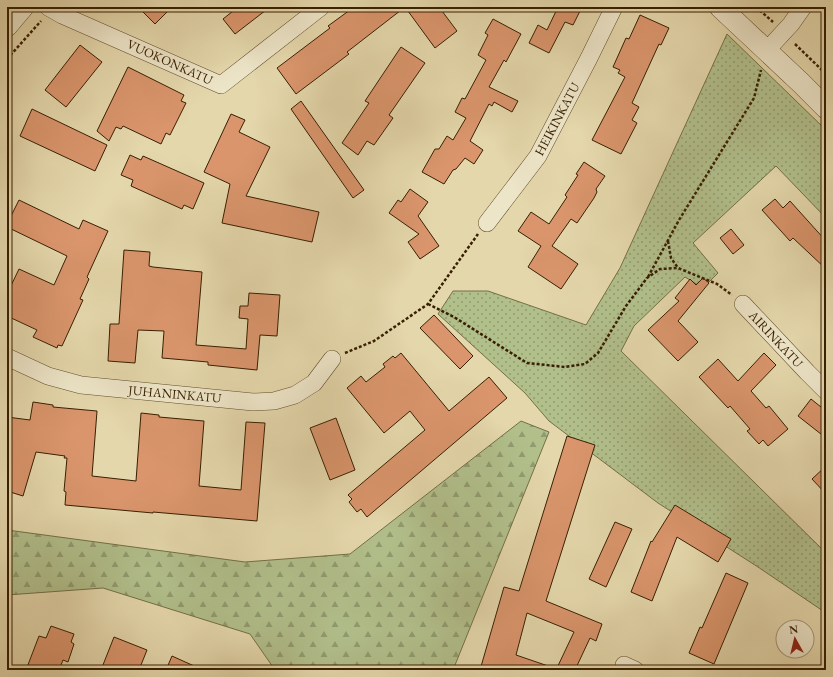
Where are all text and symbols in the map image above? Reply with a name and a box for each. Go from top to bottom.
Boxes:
street label: VUOKONKATU [124,35,216,89]
street label: HEIKINKATU [531,79,584,159]
street label: AIRINKATU [744,306,807,372]
street label: JUHANINKATU [127,381,223,407]
north arrow [775,619,815,659]
text: N [788,622,799,637]

